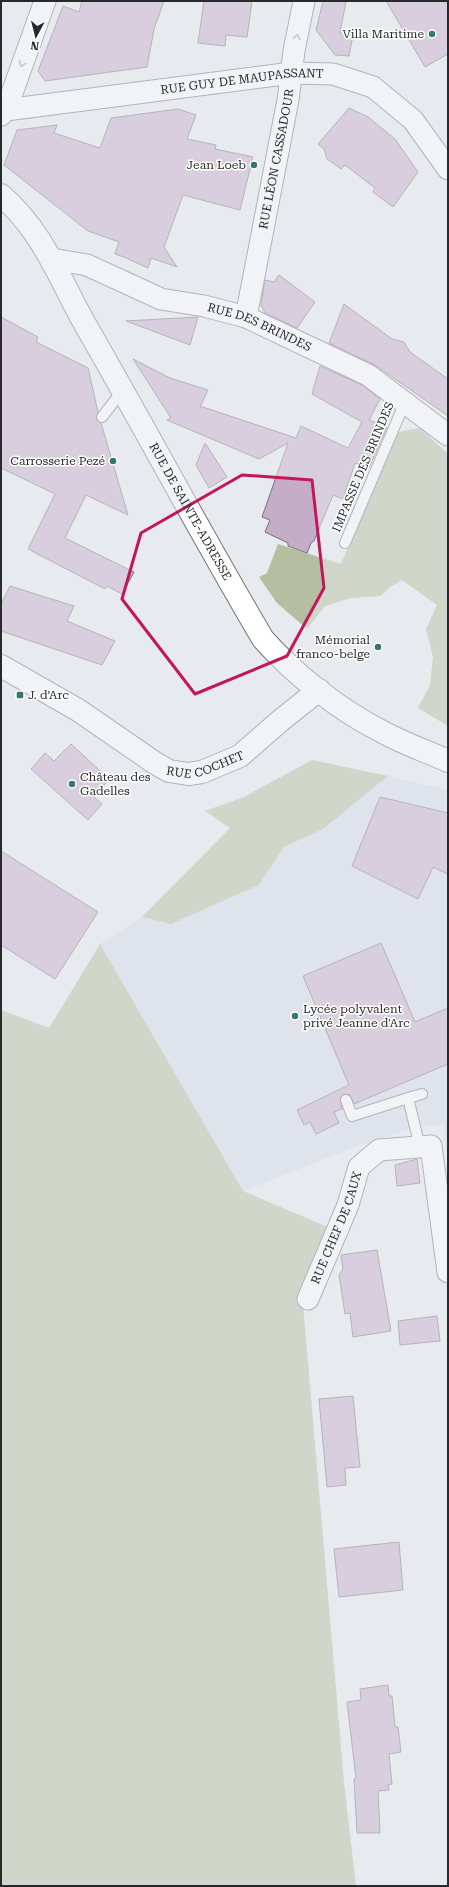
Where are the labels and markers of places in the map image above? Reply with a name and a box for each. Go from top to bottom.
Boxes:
place label: Villa Maritime [342,27,424,41]
marker: Villa Maritime [427,29,437,39]
place label: Jean Loeb [187,158,246,172]
marker: Jean Loeb [249,160,259,170]
place label: Carrosserie Pezé [10,454,105,468]
marker: Carrosserie Pezé [108,456,118,466]
place label: Mémorial franco-belge [296,633,370,661]
marker: Mémorial franco-belge [373,642,383,652]
place label: J. d’Arc [28,688,69,702]
marker: J. d’Arc [15,690,25,700]
place label: Château des Gadelles [80,770,151,798]
marker: Château des Gadelles [67,779,77,789]
place label: Lycée polyvalent privé Jeanne d'Arc [303,1002,410,1030]
marker: Lycée polyvalent privé Jeanne d'Arc [290,1011,300,1021]

